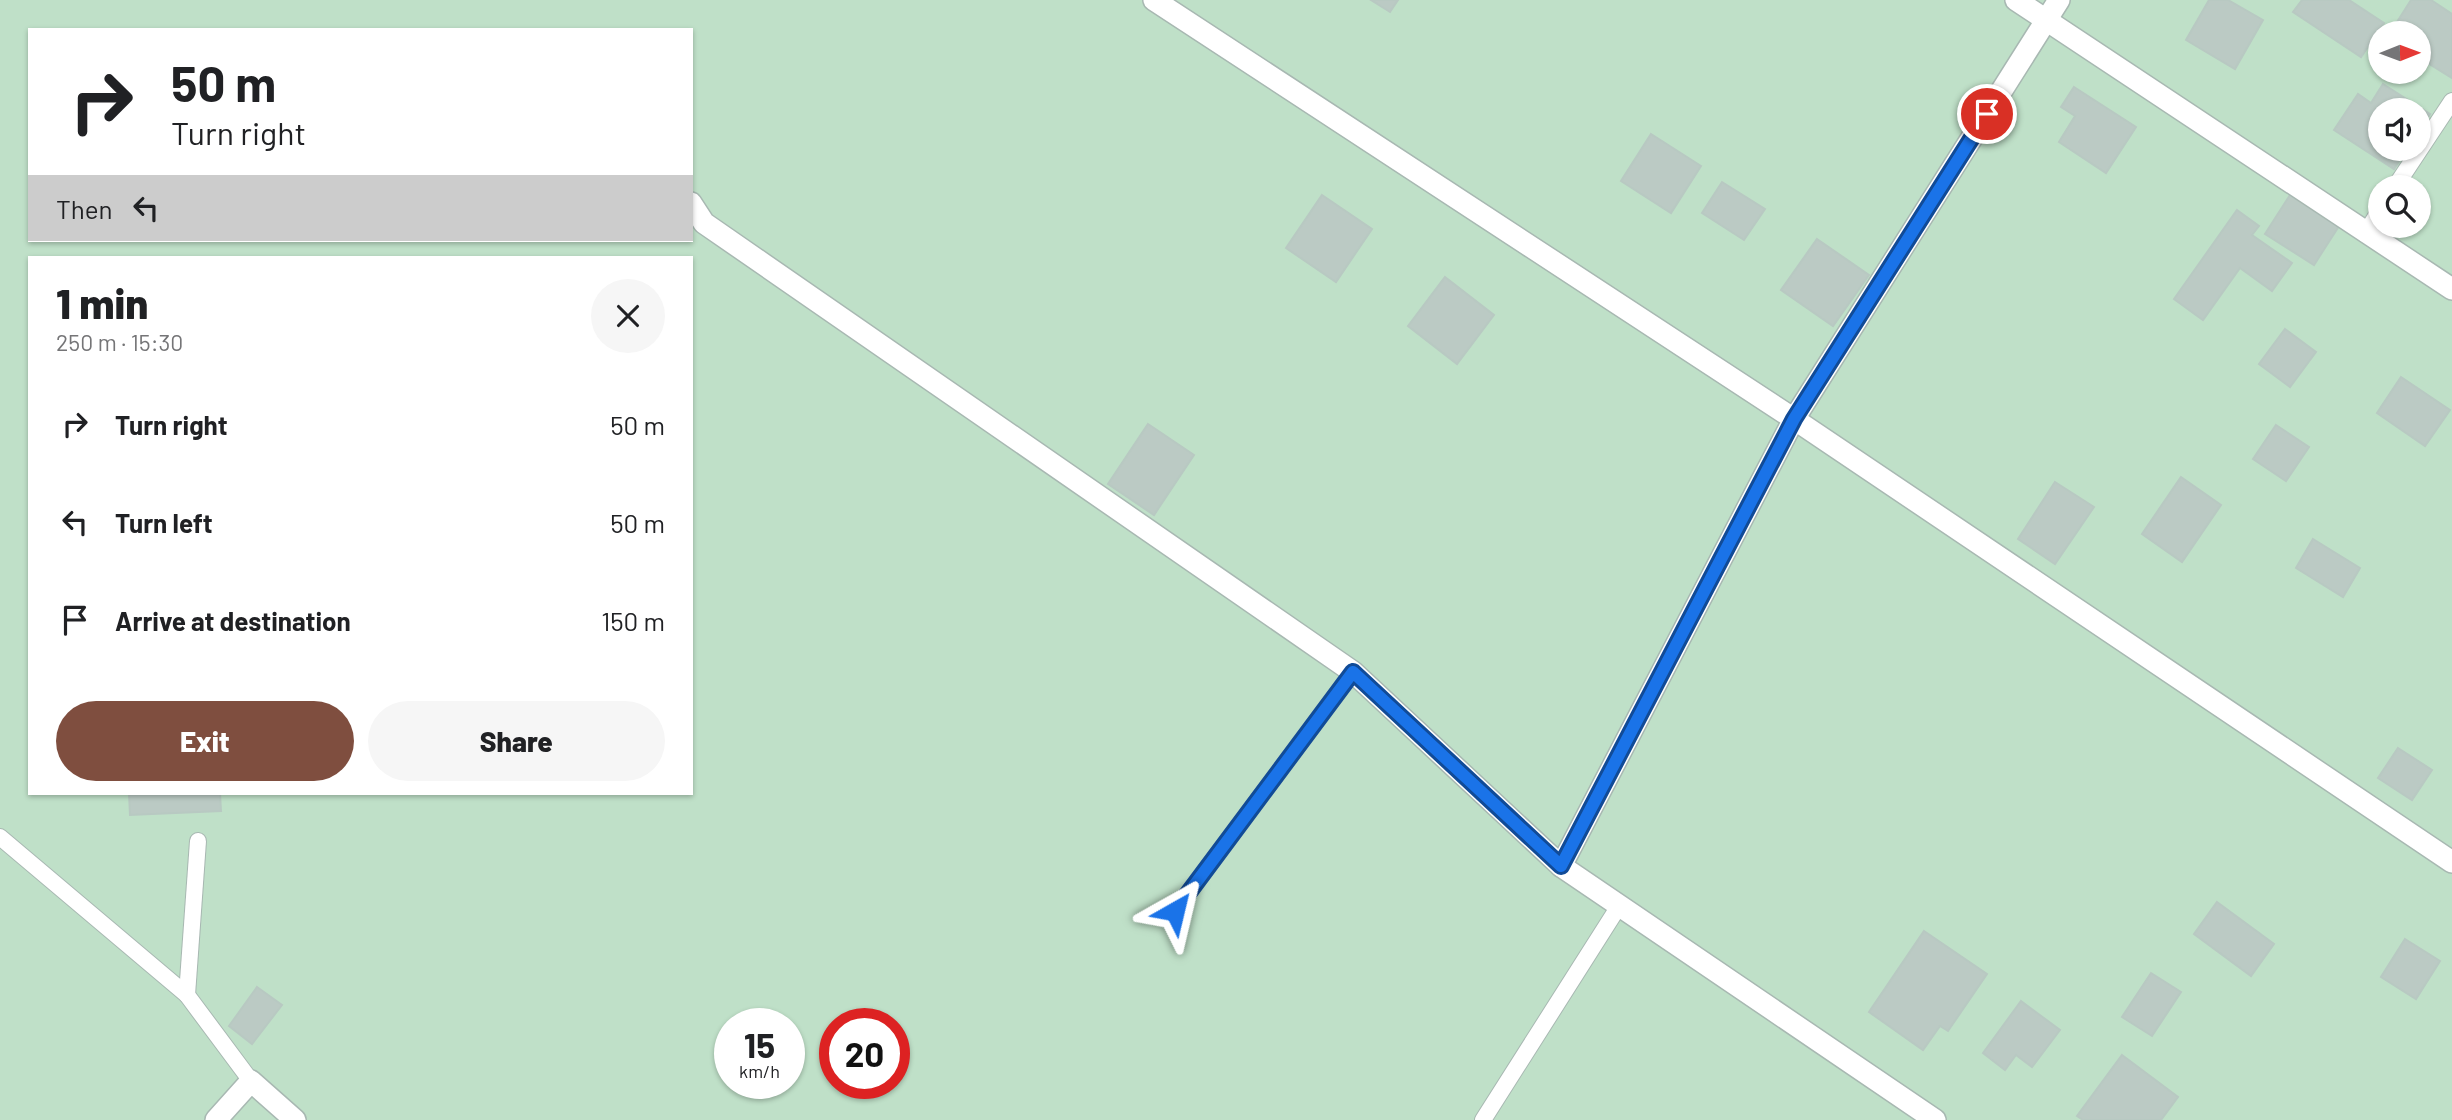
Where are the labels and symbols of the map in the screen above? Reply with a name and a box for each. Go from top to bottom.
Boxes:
north arrow [2368,21,2431,84]
pin [1957,84,2017,144]
position arrow [1138,874,1212,948]
speed limit sign: 20 [819,1008,910,1099]

